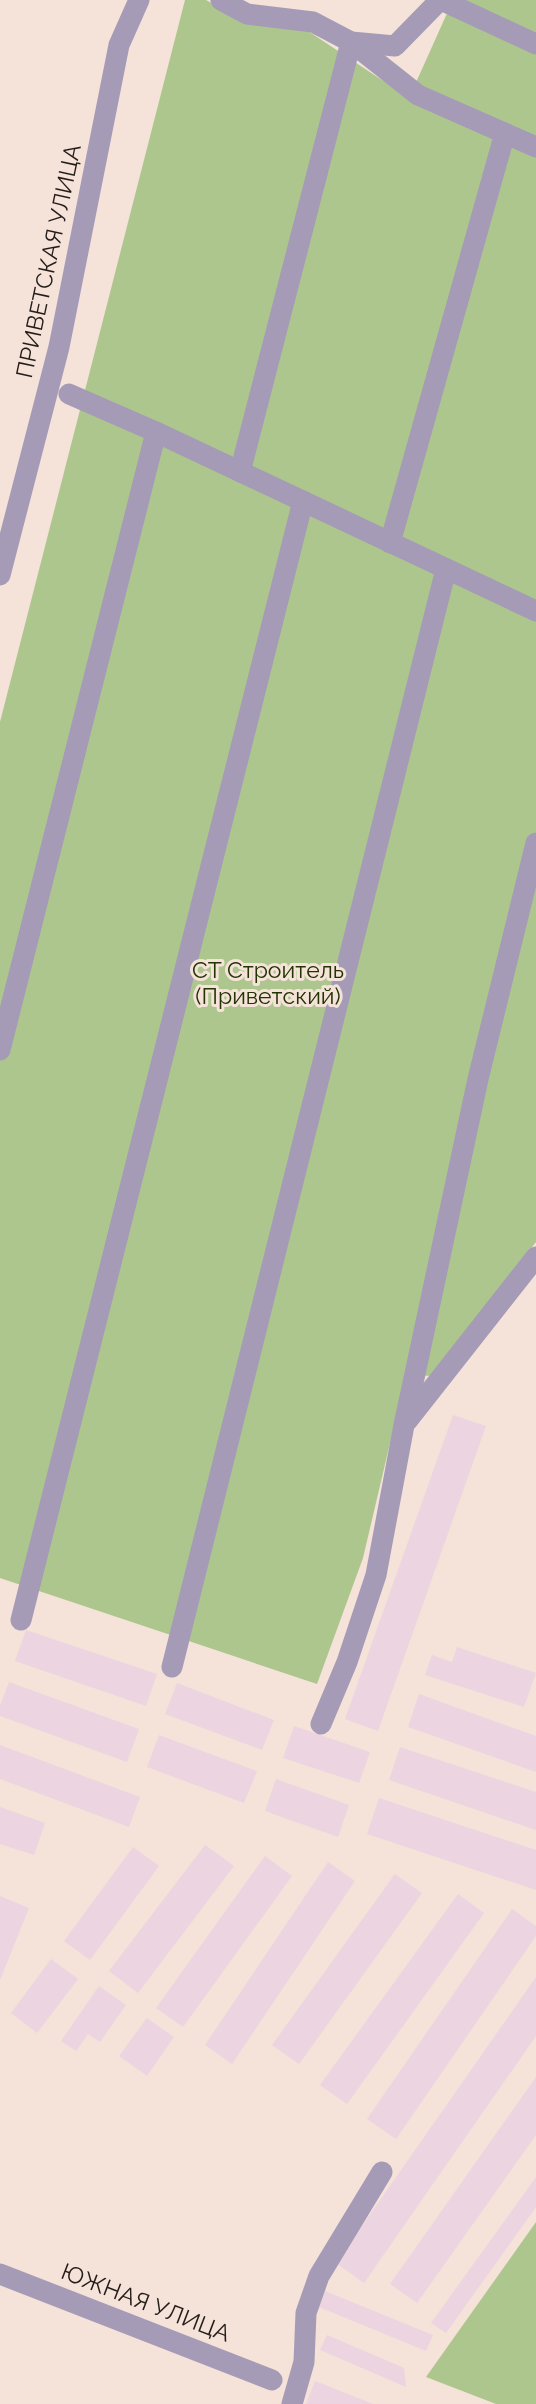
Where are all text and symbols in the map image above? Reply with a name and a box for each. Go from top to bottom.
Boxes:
street label: ПРИВЕТСКАЯ УЛИЦА [10,141,86,380]
park label: СТ Строитель (Приветский) [192,956,344,1009]
street label: ЮЖНАЯ УЛИЦА [58,2257,235,2347]

